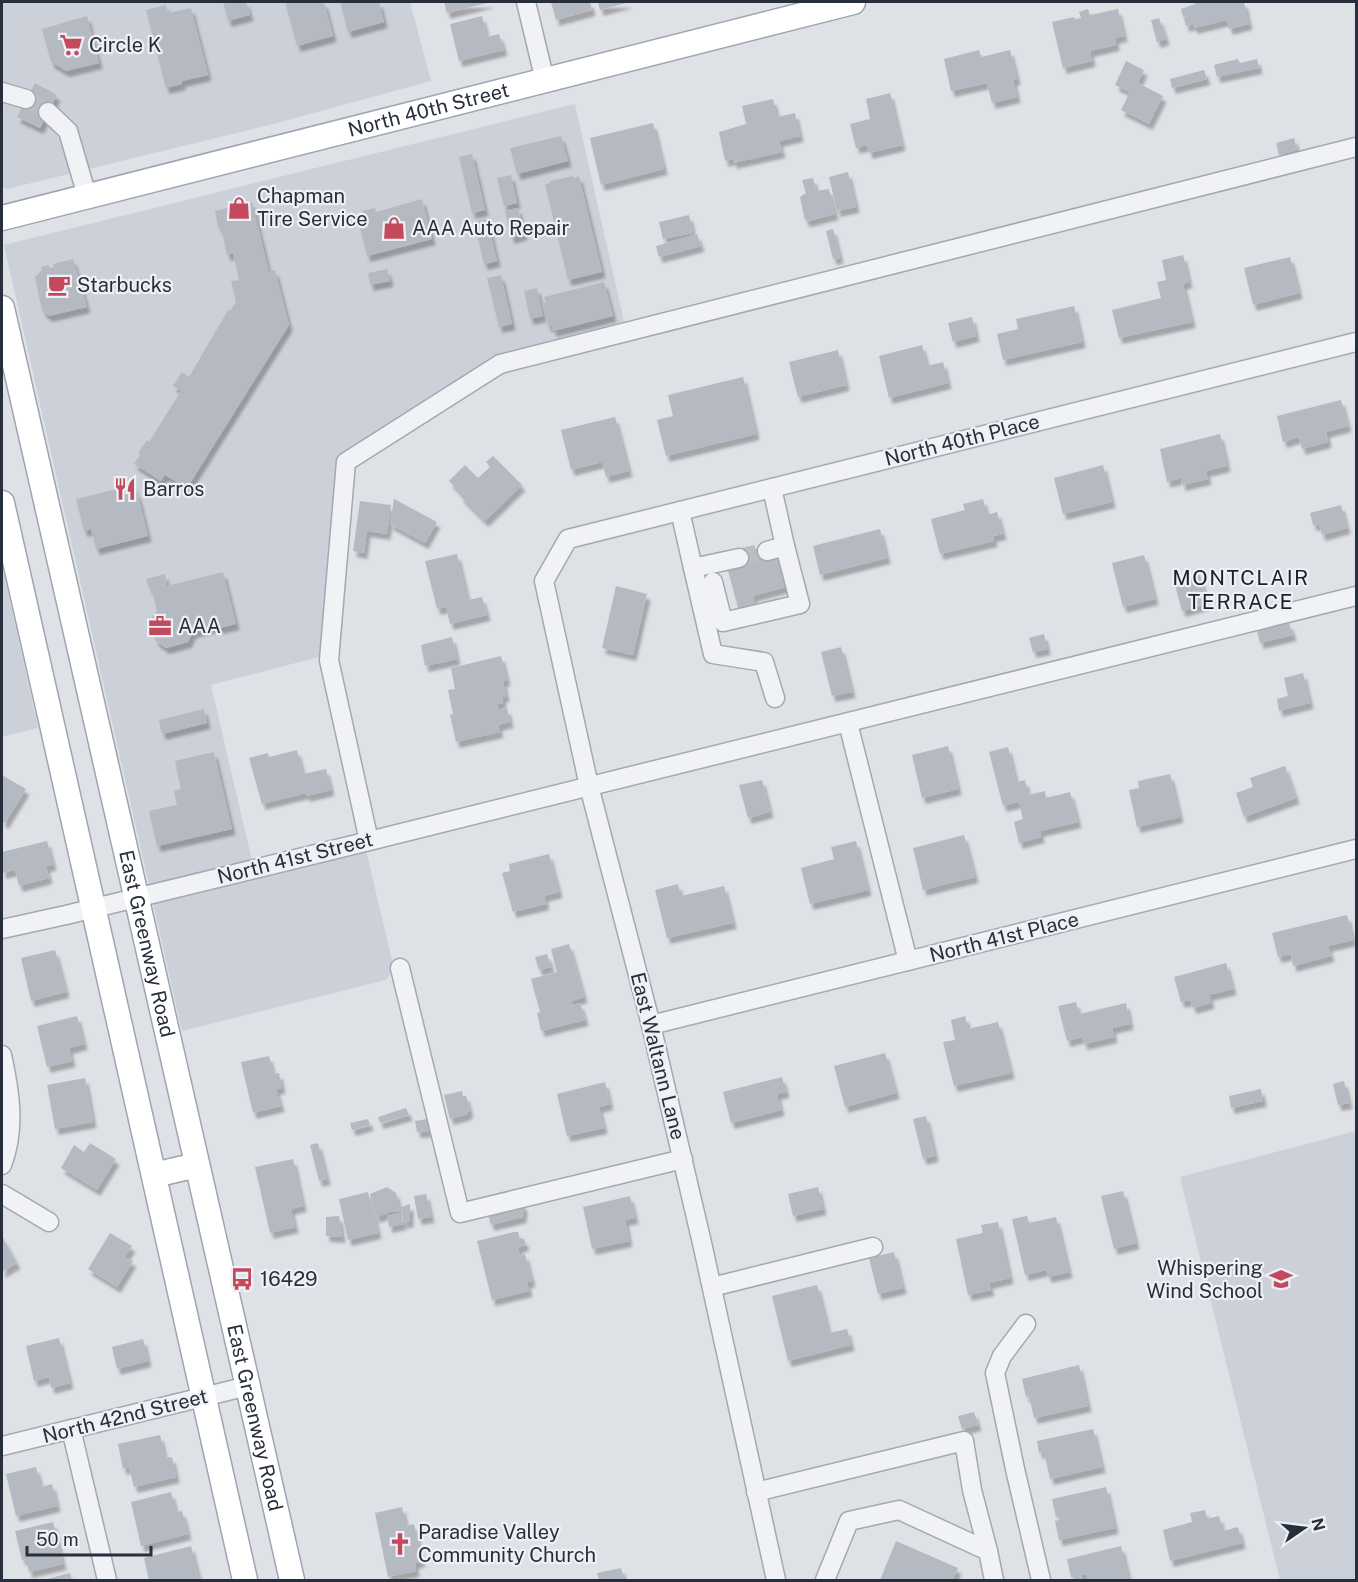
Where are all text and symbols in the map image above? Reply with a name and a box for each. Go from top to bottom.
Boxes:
supermarket icon: Circle K [58,32,84,58]
place label: Circle K [89,33,162,57]
street label: North 40th Street [345,78,512,142]
place label: Chapman Tire Service [257,184,368,231]
shop icon: Chapman Tire Service [226,195,252,221]
shop icon: AAA Auto Repair [381,215,407,241]
place label: AAA Auto Repair [412,216,569,240]
cafe icon: Starbucks [46,272,72,298]
place label: Starbucks [77,273,172,297]
street label: North 40th Place [882,409,1042,471]
restaurant icon: Barros [112,476,138,502]
place label: Barros [143,477,204,501]
district label: MONTCLAIR TERRACE [1172,565,1310,614]
office icon: AAA [147,613,173,639]
place label: AAA [178,614,221,638]
street label: North 41st Street [215,827,375,889]
street label: East Greenway Road [114,848,180,1040]
street label: North 41st Place [927,907,1081,967]
street label: East Waltann Lane [626,970,690,1142]
place label: Whispering Wind School [1146,1256,1263,1303]
bus stop icon: 16429 [229,1266,255,1292]
school or university icon: Whispering Wind School [1268,1266,1294,1292]
place label: 16429 [260,1267,318,1291]
street label: East Greenway Road [222,1322,288,1513]
street label: North 42nd Street [40,1384,210,1448]
north arrow [1274,1498,1334,1558]
text: N [1307,1516,1329,1533]
scale bar [27,1519,152,1557]
place label: Paradise Valley Community Church [418,1520,596,1567]
text: 50 m [36,1529,79,1550]
church icon: Paradise Valley Community Church [387,1531,413,1557]

